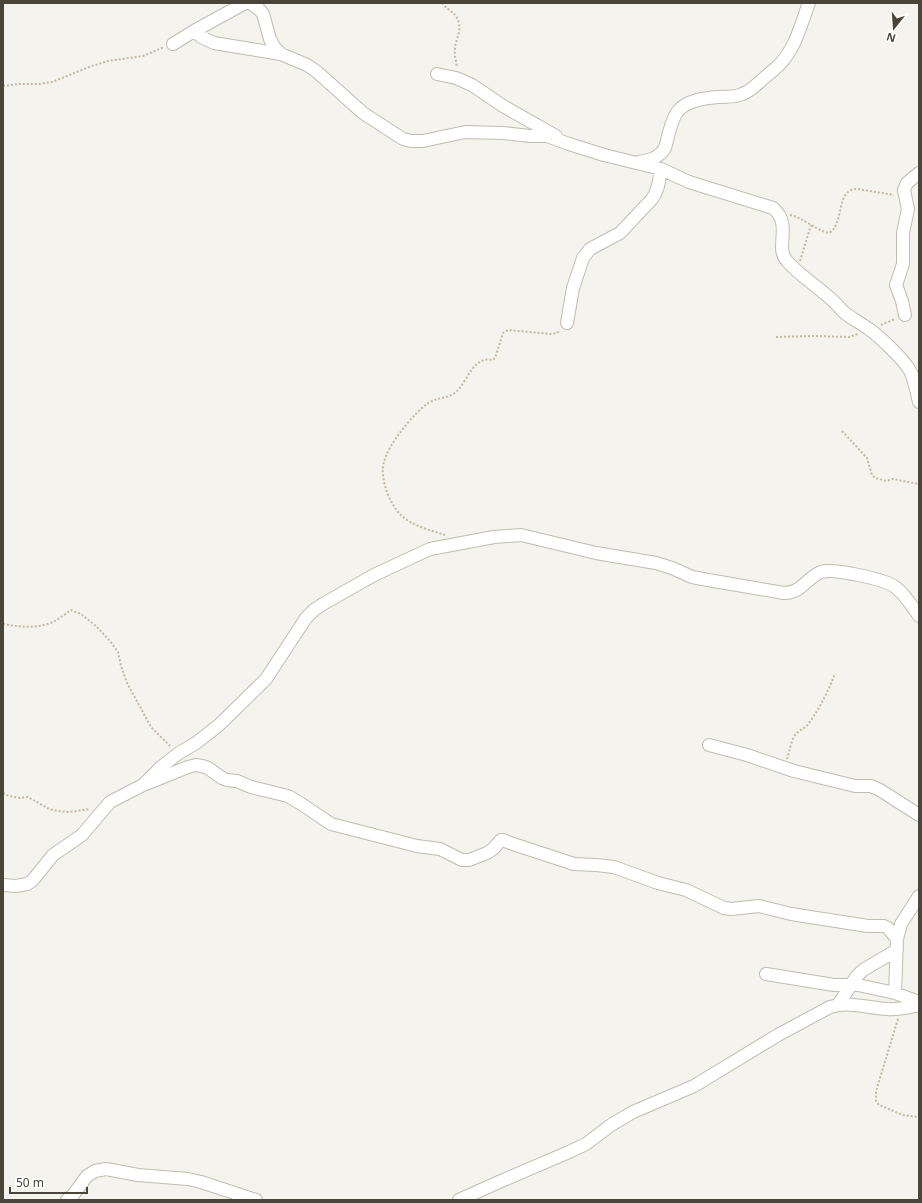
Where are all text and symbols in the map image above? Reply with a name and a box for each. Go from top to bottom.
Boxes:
north arrow [874,8,914,48]
text: N [884,30,897,47]
scale bar [10,1169,87,1195]
text: 50 m [16,1174,44,1191]

